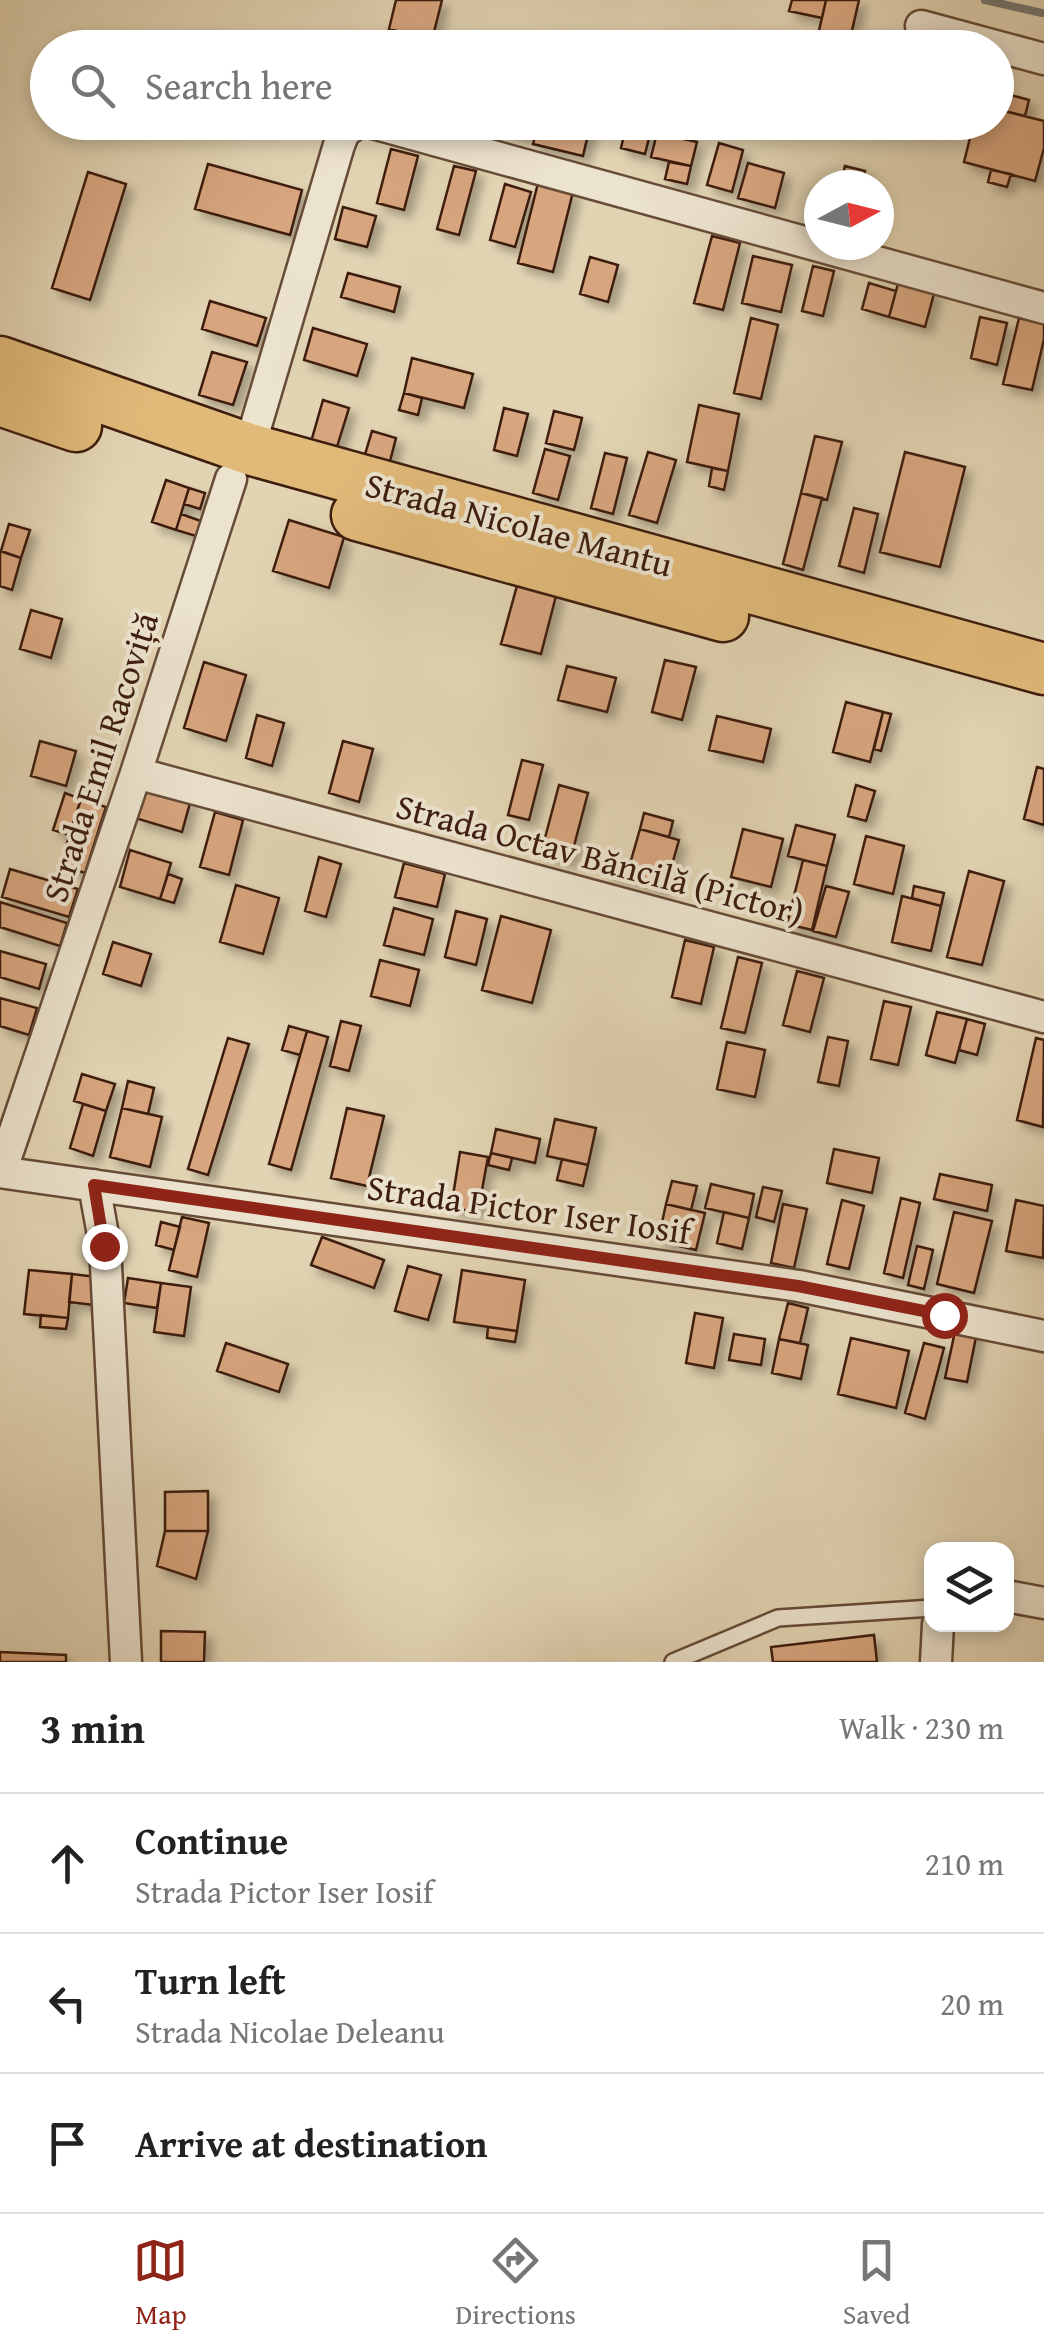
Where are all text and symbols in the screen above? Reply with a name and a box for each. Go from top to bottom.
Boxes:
search box [30,30,1014,140]
text: Search here [145,57,333,113]
icon: search [65,58,120,113]
north arrow [804,170,894,260]
street label: Strada Nicolae Mantu [360,459,678,590]
street label: Strada Emil Racoviță [29,605,171,909]
street label: Strada Octav Băncilă (Pictor) [391,780,809,938]
street label: Strada Pictor Iser Iosif [364,1161,698,1257]
route end [82,1224,128,1270]
route start [922,1293,968,1339]
map controls [924,1542,1014,1632]
button: layers [924,1542,1014,1632]
text: 3 min [40,1697,145,1758]
text: Walk · 230 m [839,1704,1004,1751]
text: Continue [135,1812,288,1868]
icon: ahead [40,1836,95,1891]
text: 210 m [925,1840,1004,1887]
text: Strada Pictor Iser Iosif [135,1868,433,1915]
text: Turn left [135,1952,286,2008]
icon: left [40,1976,95,2031]
text: 20 m [940,1980,1004,2027]
text: Strada Nicolae Deleanu [135,2008,445,2055]
text: Arrive at destination [135,2115,488,2171]
icon: arrive [40,2116,95,2171]
tab: Map [133,2233,188,2334]
tab: Directions [455,2233,576,2334]
tab: Saved [843,2233,911,2334]

